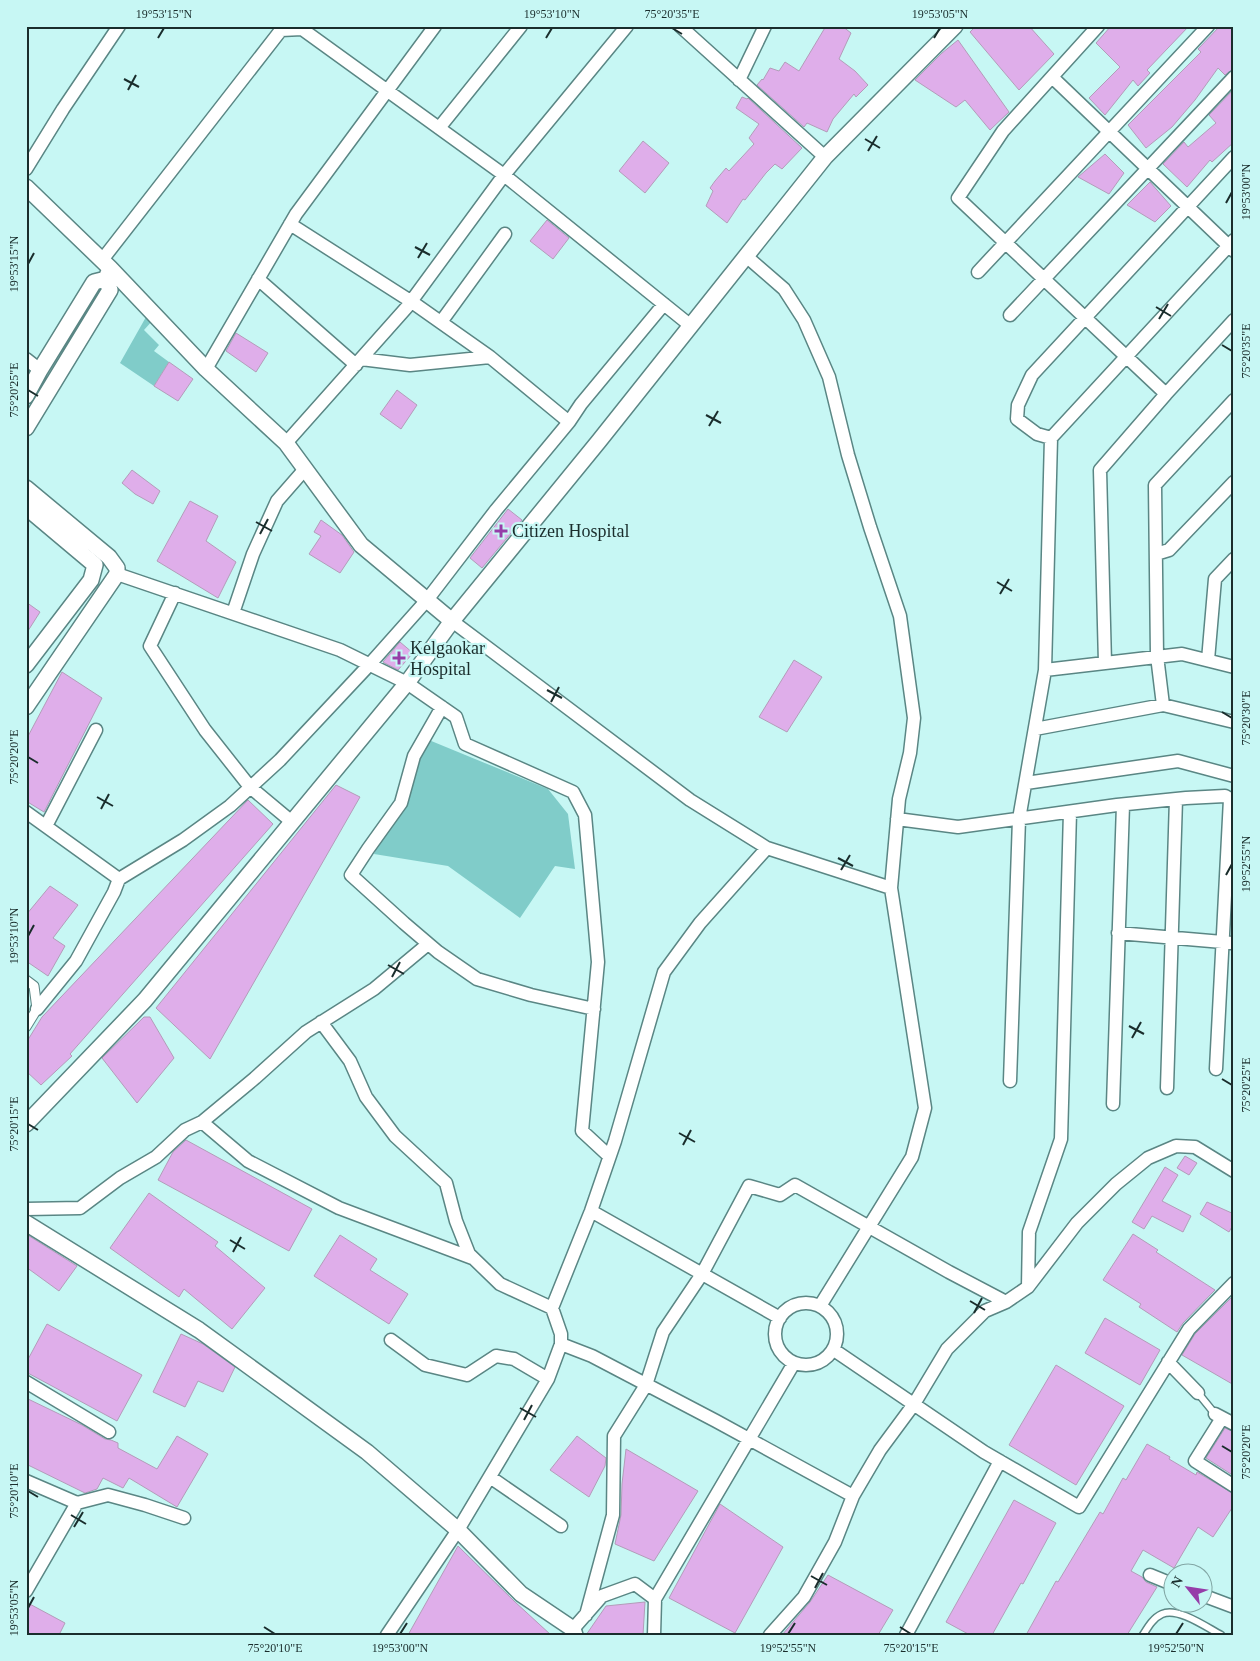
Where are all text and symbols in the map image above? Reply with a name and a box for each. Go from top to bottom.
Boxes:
text: 19°53'15"N [136,7,193,21]
text: 19°53'10"N [524,7,581,21]
text: 75°20'35"E [644,7,700,21]
text: 19°53'05"N [912,7,969,21]
text: 19°53'00"N [1239,163,1253,220]
text: 19°53'15"N [7,235,21,292]
text: 75°20'35"E [1239,323,1253,379]
text: 75°20'25"E [7,362,21,418]
place label: Citizen Hospital [512,521,629,541]
marker: Citizen Hospital [494,524,508,538]
place label: Kelgaokar Hospital [410,638,485,679]
marker: Kelgaokar Hospital [392,651,406,665]
text: 75°20'30"E [1239,690,1253,746]
text: 75°20'20"E [7,729,21,785]
text: 19°52'55"N [1239,835,1253,892]
text: 19°53'10"N [7,907,21,964]
text: 75°20'25"E [1239,1057,1253,1113]
text: 75°20'15"E [7,1096,21,1152]
text: 75°20'20"E [1239,1424,1253,1480]
text: 75°20'10"E [7,1463,21,1519]
north arrow [1162,1564,1212,1614]
text: N [1168,1574,1186,1590]
text: 19°53'05"N [7,1579,21,1636]
text: 75°20'10"E [247,1641,303,1655]
text: 19°53'00"N [372,1641,429,1655]
text: 19°52'55"N [760,1641,817,1655]
text: 75°20'15"E [883,1641,939,1655]
text: 19°52'50"N [1148,1641,1205,1655]

